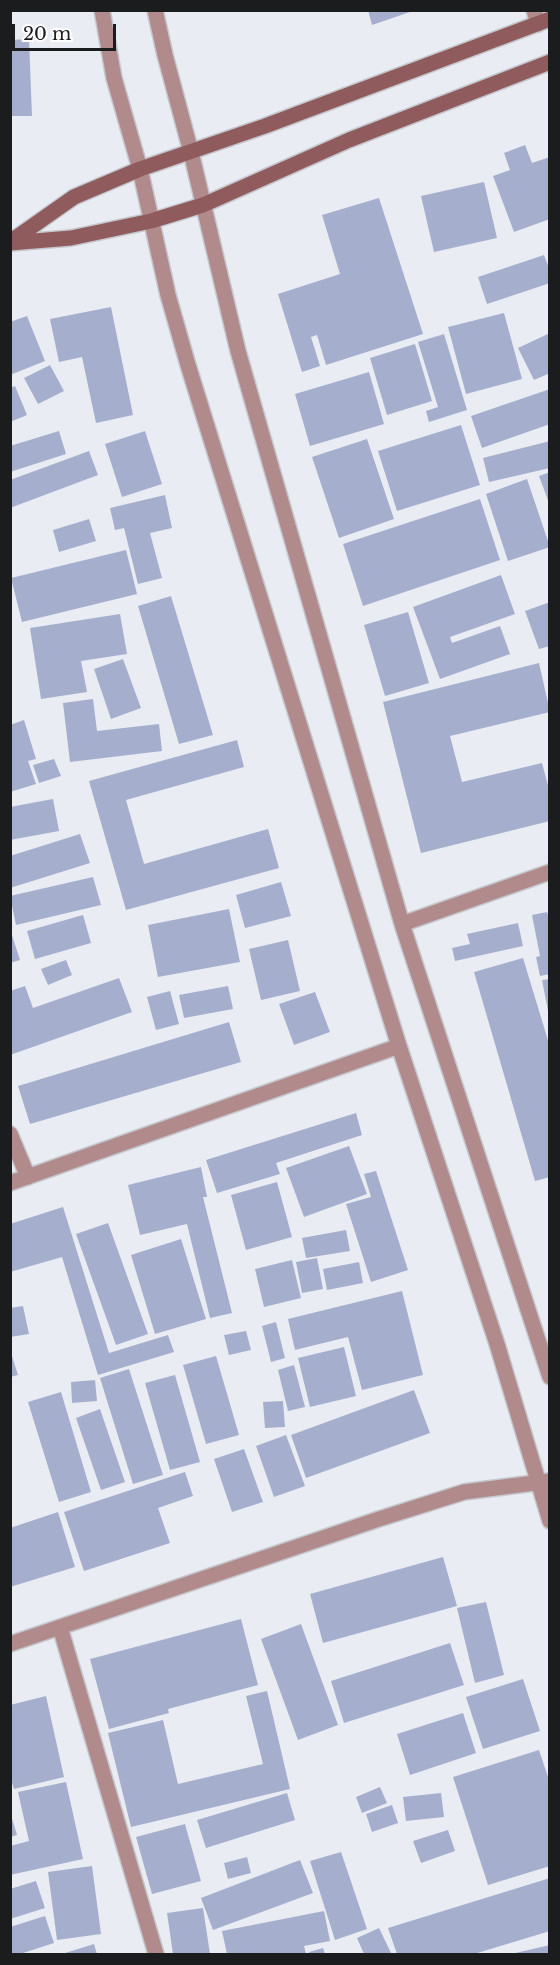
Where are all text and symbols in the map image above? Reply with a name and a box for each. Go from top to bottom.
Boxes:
scale bar [15,12,118,50]
text: 20 m [23,23,71,45]

